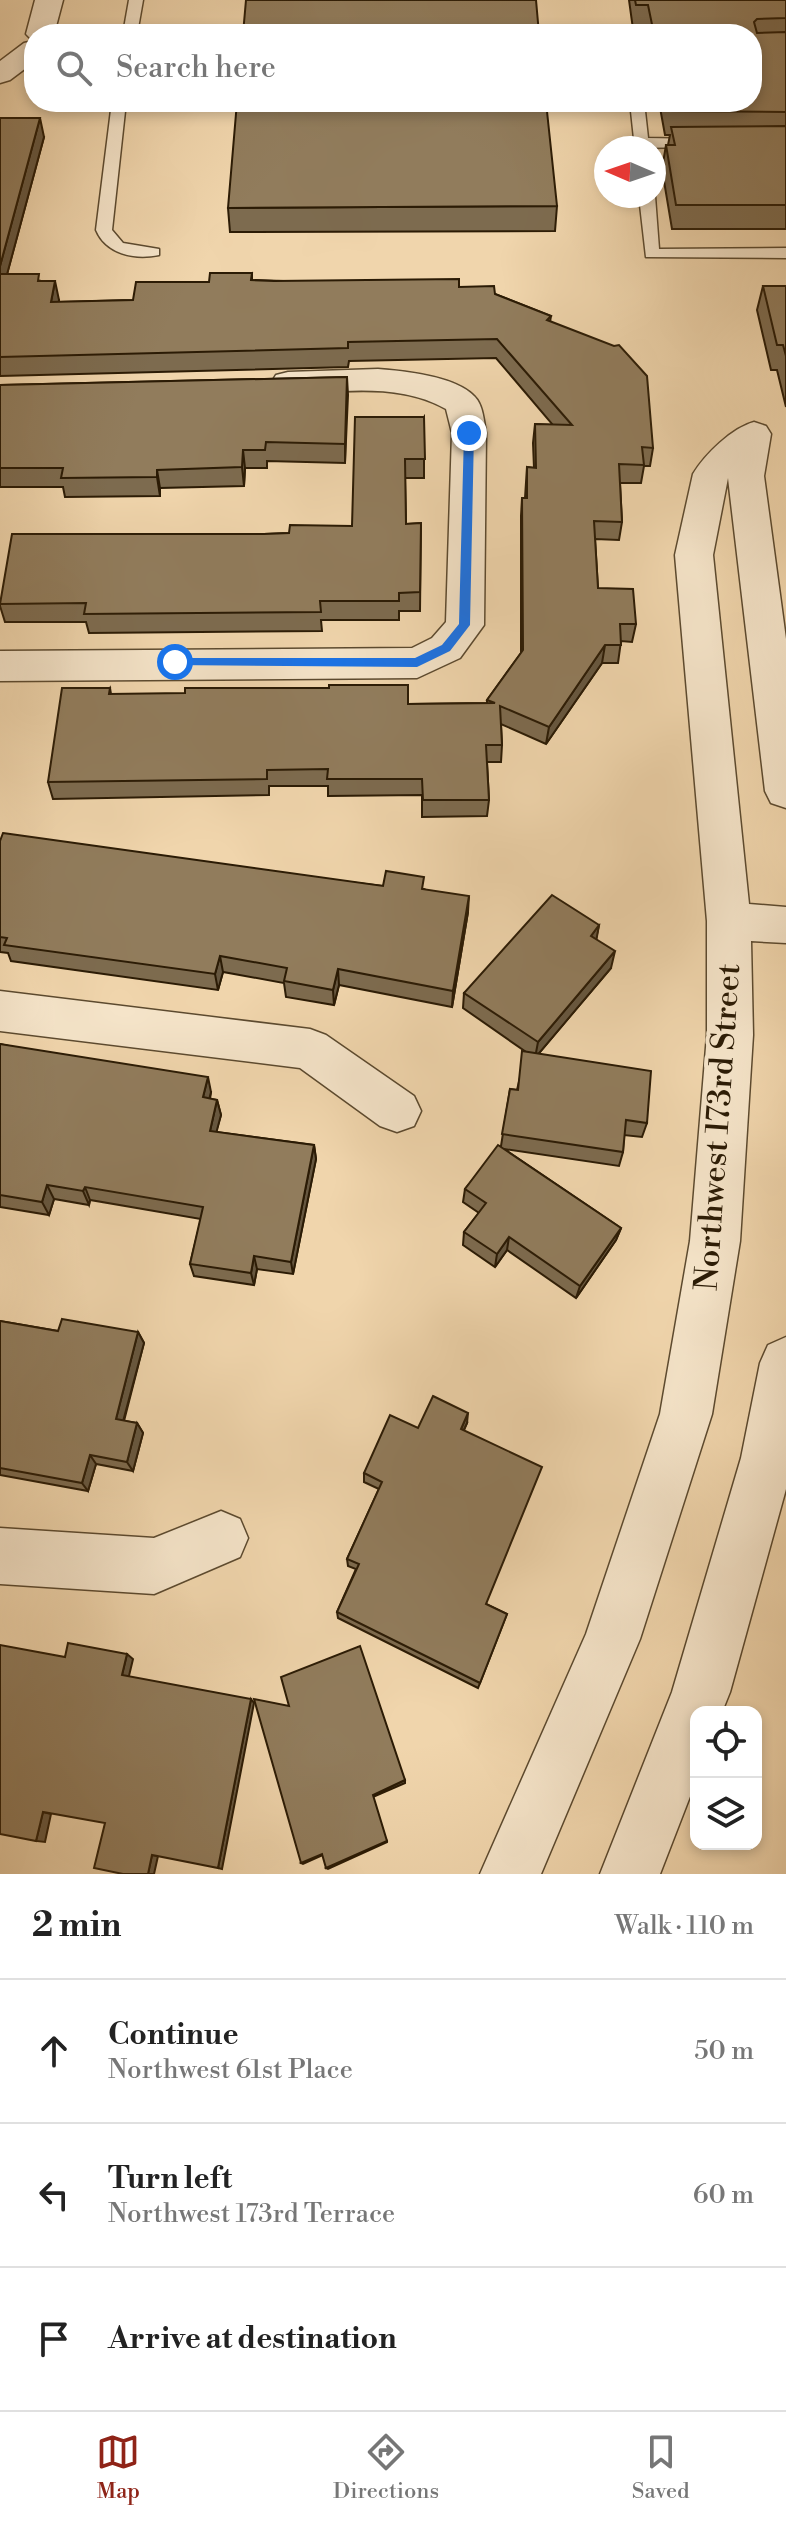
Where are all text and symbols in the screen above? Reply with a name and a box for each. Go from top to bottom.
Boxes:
search box [24,24,762,112]
icon: search [52,46,96,90]
text: Search here [116,49,276,87]
north arrow [594,136,666,208]
route end [451,415,487,451]
route start [157,644,193,680]
street label: Northwest 173rd Street [687,962,749,1292]
map controls [690,1706,762,1850]
button: locate [690,1706,762,1778]
button: layers [690,1778,762,1850]
text: 2 min [32,1905,121,1947]
text: Walk · 110 m [615,1910,754,1942]
text: Continue [108,2016,239,2054]
icon: ahead [32,2029,76,2073]
text: 50 m [694,2035,754,2067]
text: Northwest 61st Place [108,2054,353,2086]
text: Turn left [108,2160,232,2198]
icon: left [32,2173,76,2217]
text: 60 m [693,2179,754,2211]
text: Northwest 173rd Terrace [108,2198,395,2230]
icon: arrive [32,2317,76,2361]
text: Arrive at destination [108,2320,397,2358]
tab: Map [96,2430,140,2505]
tab: Directions [333,2430,439,2505]
tab: Saved [632,2430,690,2505]

